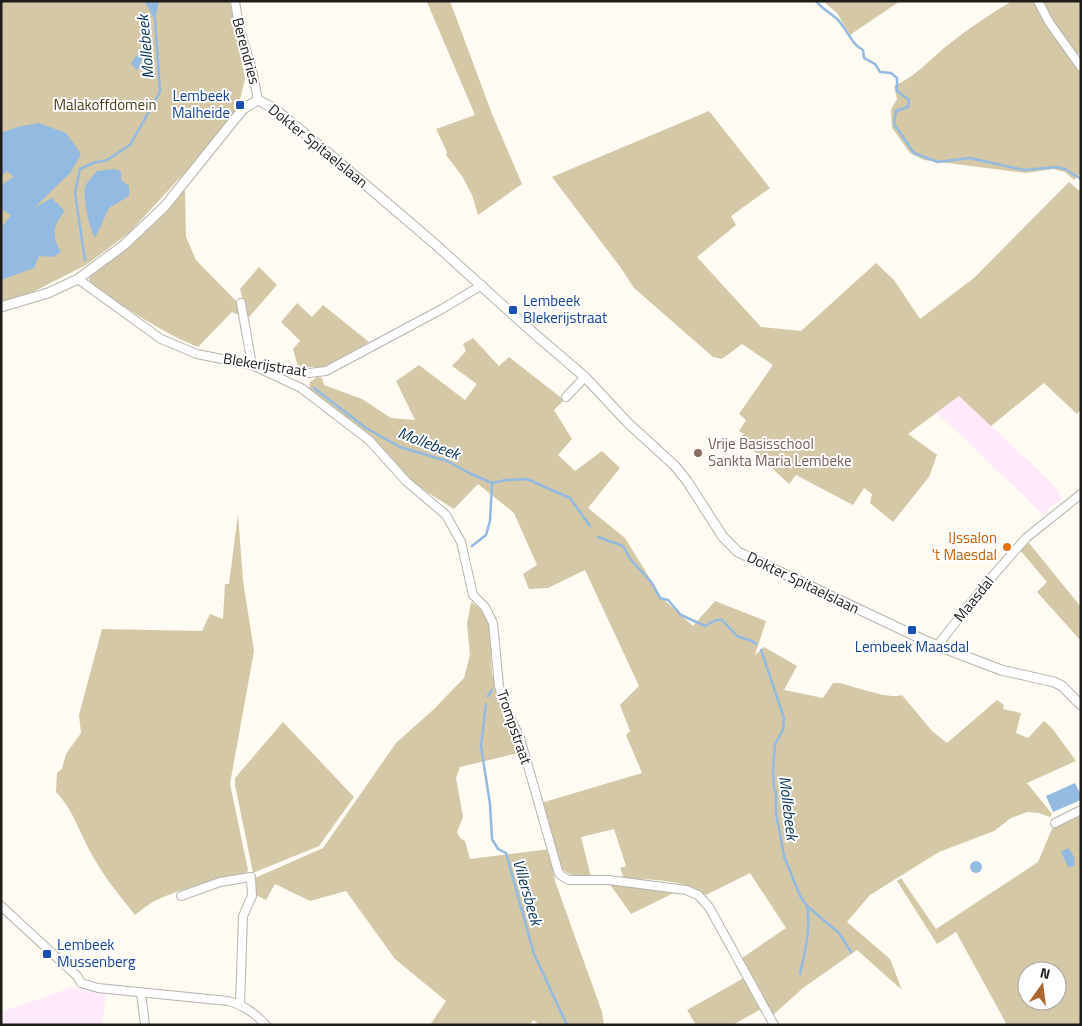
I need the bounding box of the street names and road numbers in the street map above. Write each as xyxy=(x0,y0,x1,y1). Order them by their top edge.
street label: Berendries xyxy=(227,15,266,87)
street label: Dokter Spitaelslaan xyxy=(263,98,373,193)
street label: Blekerijstraat xyxy=(222,347,309,383)
street label: Dokter Spitaelslaan xyxy=(743,545,863,620)
street label: Maasdal xyxy=(948,571,999,627)
street label: Trompstraat xyxy=(491,686,538,768)

